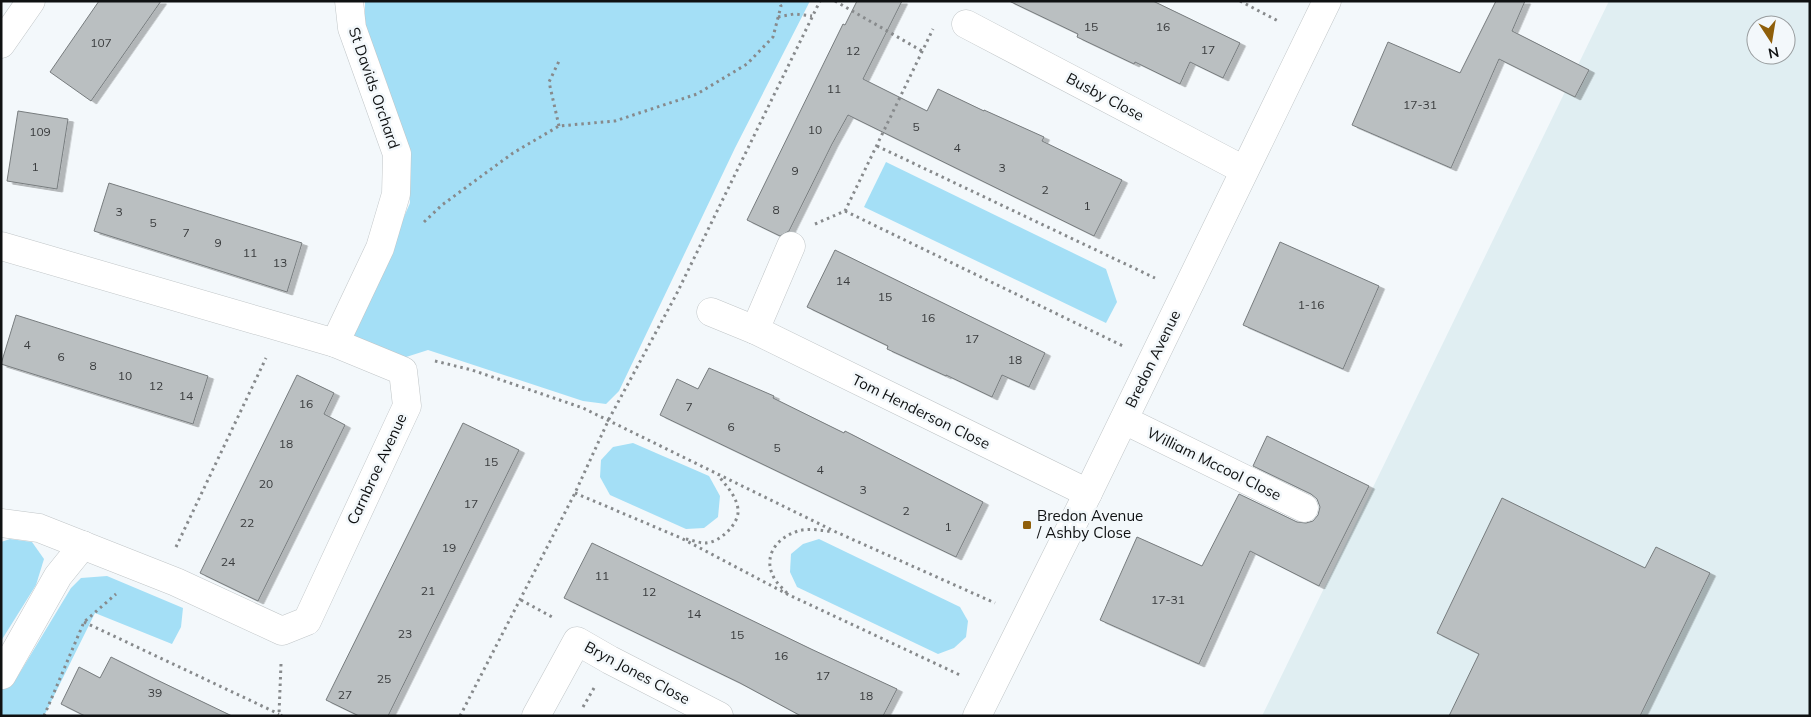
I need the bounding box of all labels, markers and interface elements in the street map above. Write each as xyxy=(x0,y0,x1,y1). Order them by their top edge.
north arrow xyxy=(1746,15,1796,65)
house number: 15 xyxy=(1084,19,1098,34)
house number: 16 xyxy=(1156,19,1170,34)
street label: St Davids Orchard xyxy=(345,25,404,151)
house number: 107 xyxy=(90,35,112,50)
house number: 17 xyxy=(1201,42,1215,57)
house number: 12 xyxy=(846,43,860,58)
text: N xyxy=(1767,43,1781,63)
street label: Busby Close xyxy=(1063,68,1147,125)
house number: 11 xyxy=(827,81,841,96)
house number: 17-31 xyxy=(1403,97,1437,112)
house number: 5 xyxy=(912,119,920,134)
house number: 10 xyxy=(808,122,822,137)
house number: 109 xyxy=(29,124,51,139)
house number: 4 xyxy=(953,140,961,155)
house number: 1 xyxy=(31,159,39,174)
house number: 3 xyxy=(998,160,1006,175)
house number: 9 xyxy=(791,163,799,178)
house number: 2 xyxy=(1041,182,1049,197)
house number: 1 xyxy=(1083,198,1091,213)
house number: 8 xyxy=(772,202,780,217)
house number: 3 xyxy=(115,204,123,219)
house number: 5 xyxy=(149,215,157,230)
house number: 7 xyxy=(182,225,190,240)
house number: 9 xyxy=(214,235,222,250)
house number: 11 xyxy=(243,245,257,260)
house number: 13 xyxy=(273,255,287,270)
house number: 14 xyxy=(836,273,850,288)
house number: 15 xyxy=(878,289,892,304)
house number: 1-16 xyxy=(1298,297,1324,312)
street label: Bredon Avenue xyxy=(1121,307,1184,411)
house number: 16 xyxy=(921,310,935,325)
house number: 17 xyxy=(965,331,979,346)
house number: 4 xyxy=(23,337,31,352)
house number: 6 xyxy=(57,349,65,364)
house number: 18 xyxy=(1008,352,1022,367)
house number: 8 xyxy=(89,358,97,373)
house number: 10 xyxy=(118,368,132,383)
street label: Tom Henderson Close xyxy=(849,370,993,453)
house number: 12 xyxy=(149,378,163,393)
house number: 14 xyxy=(179,388,193,403)
house number: 16 xyxy=(299,396,313,411)
house number: 7 xyxy=(685,399,693,414)
street label: Carnbroe Avenue xyxy=(342,410,411,527)
house number: 6 xyxy=(727,419,735,434)
street label: William Mccool Close xyxy=(1144,423,1284,504)
house number: 18 xyxy=(279,436,293,451)
house number: 5 xyxy=(773,440,781,455)
house number: 15 xyxy=(484,454,498,469)
house number: 4 xyxy=(816,462,824,477)
house number: 20 xyxy=(259,476,273,491)
house number: 3 xyxy=(859,482,867,497)
house number: 17 xyxy=(464,496,478,511)
house number: 2 xyxy=(902,503,910,518)
place label: Bredon Avenue / Ashby Close xyxy=(1036,506,1143,542)
house number: 22 xyxy=(240,515,254,530)
house number: 1 xyxy=(944,519,952,534)
marker: Bredon Avenue / Ashby Close xyxy=(1021,519,1033,531)
house number: 19 xyxy=(442,540,456,555)
house number: 24 xyxy=(221,554,235,569)
house number: 11 xyxy=(595,568,609,583)
house number: 21 xyxy=(421,583,435,598)
house number: 12 xyxy=(642,584,656,599)
house number: 17-31 xyxy=(1151,592,1185,607)
house number: 14 xyxy=(687,606,701,621)
house number: 23 xyxy=(398,626,412,641)
house number: 15 xyxy=(730,627,744,642)
street label: Bryn Jones Close xyxy=(581,637,693,708)
house number: 16 xyxy=(774,648,788,663)
house number: 17 xyxy=(816,668,830,683)
house number: 25 xyxy=(377,671,391,686)
house number: 39 xyxy=(148,685,162,700)
house number: 27 xyxy=(338,687,352,702)
house number: 18 xyxy=(859,688,873,703)

